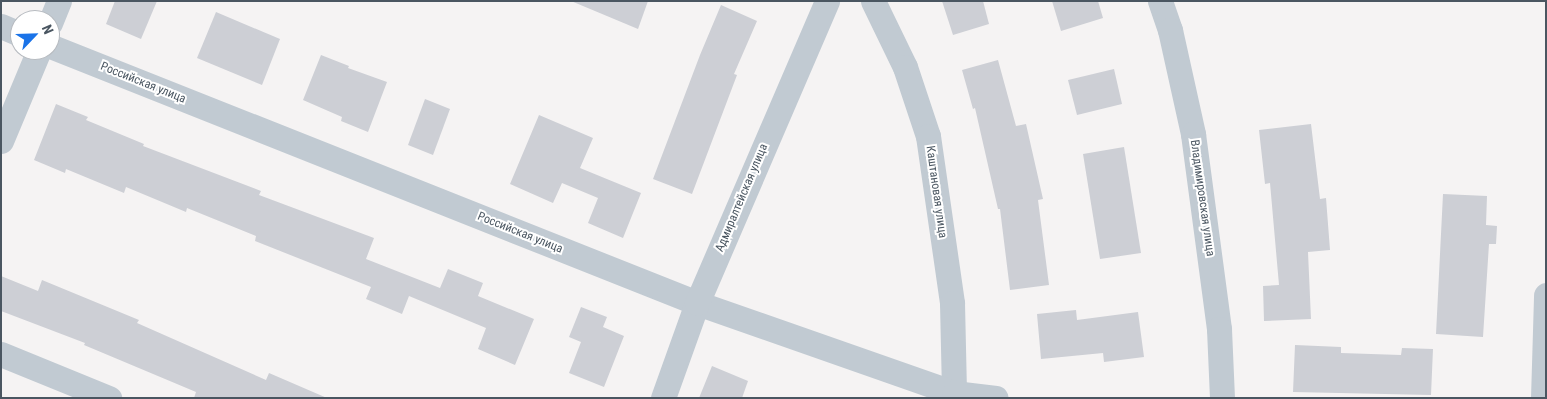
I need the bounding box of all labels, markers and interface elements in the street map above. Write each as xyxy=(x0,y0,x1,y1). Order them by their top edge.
north arrow xyxy=(10,10,60,60)
text: N xyxy=(39,22,57,36)
street label: Российская улица xyxy=(98,59,188,107)
street label: Владимировская улица xyxy=(1187,139,1217,257)
street label: Адмиралтейская улица xyxy=(713,142,771,254)
street label: Каштановая улица xyxy=(922,145,950,239)
street label: Российская улица xyxy=(475,209,565,257)

